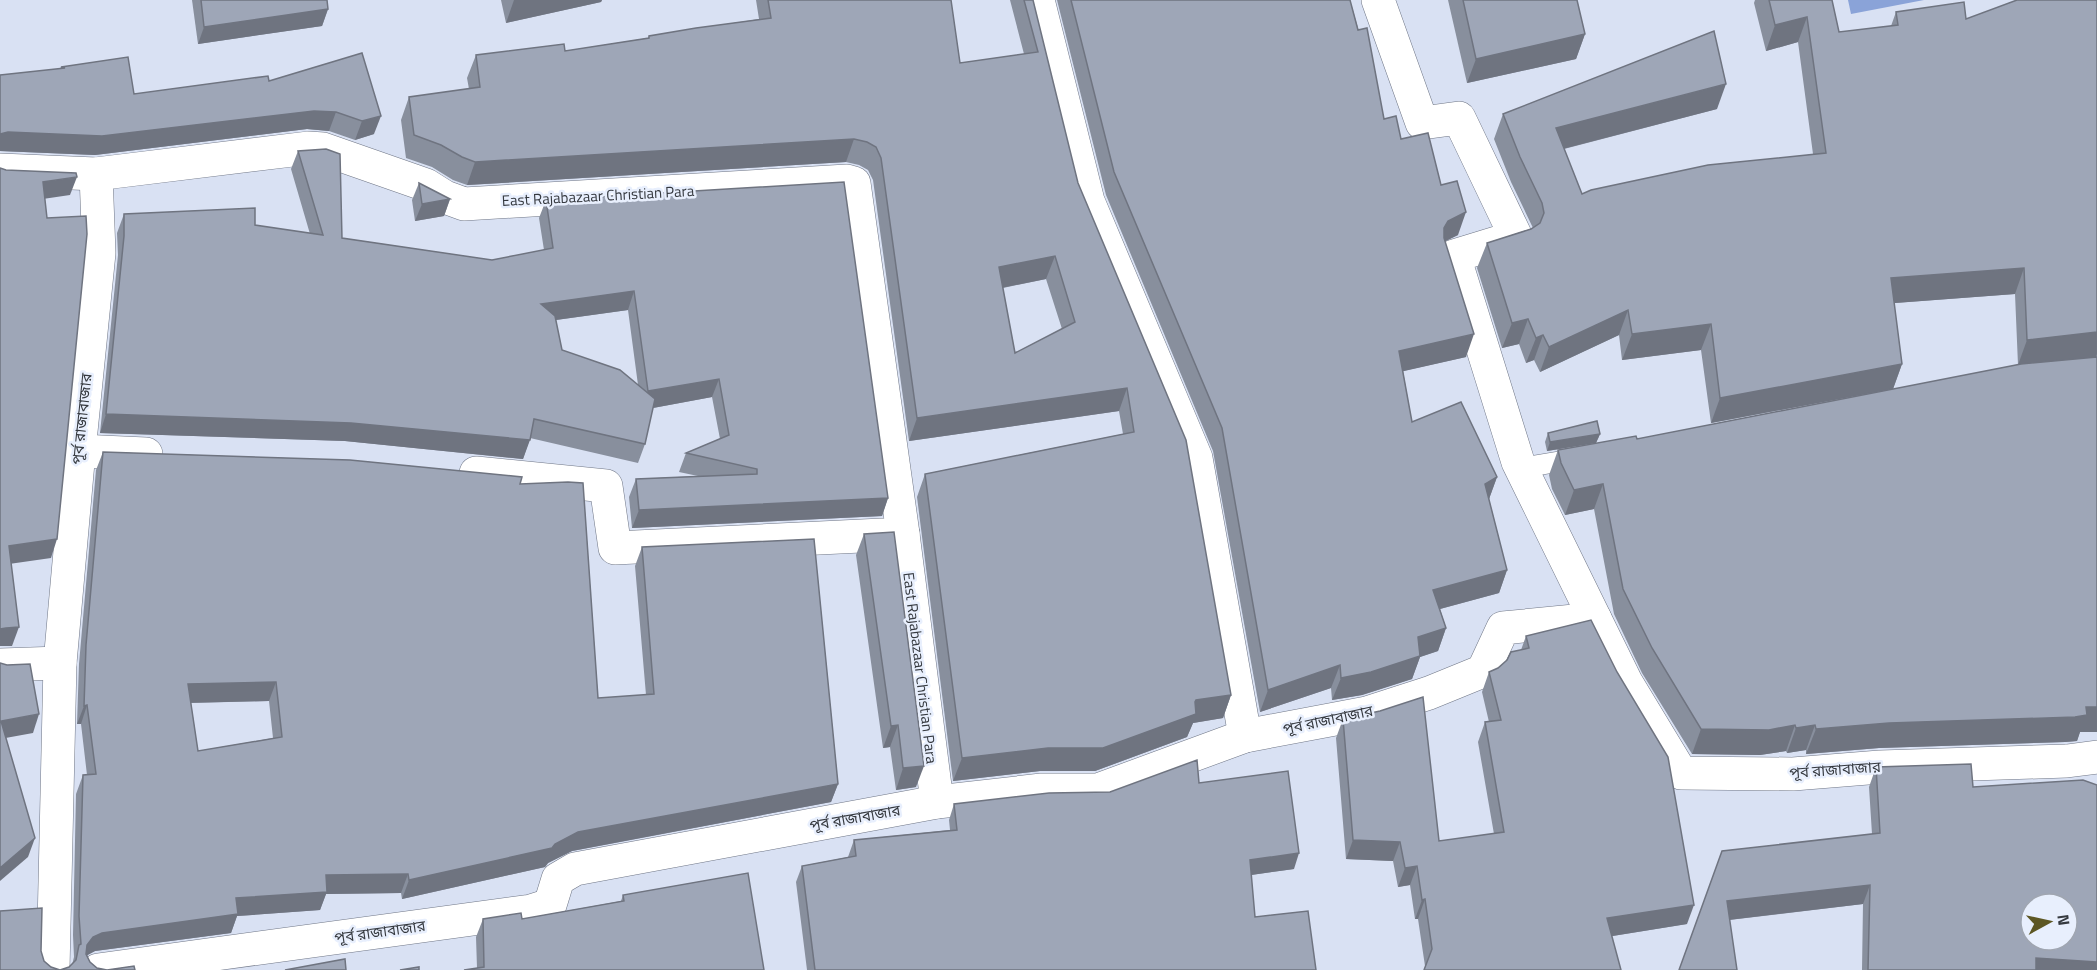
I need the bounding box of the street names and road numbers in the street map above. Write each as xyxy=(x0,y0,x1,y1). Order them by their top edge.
street label: East Rajabazaar Christian Para xyxy=(501,179,695,212)
street label: পূর্ব রাজাবাজার xyxy=(65,371,98,466)
street label: East Rajabazaar Christian Para xyxy=(897,571,944,765)
street label: পূর্ব রাজাবাজার xyxy=(1281,699,1376,740)
street label: পূর্ব রাজাবাজার xyxy=(1788,755,1883,784)
street label: পূর্ব রাজাবাজার xyxy=(808,798,903,837)
street label: পূর্ব রাজাবাজার xyxy=(333,914,428,949)

